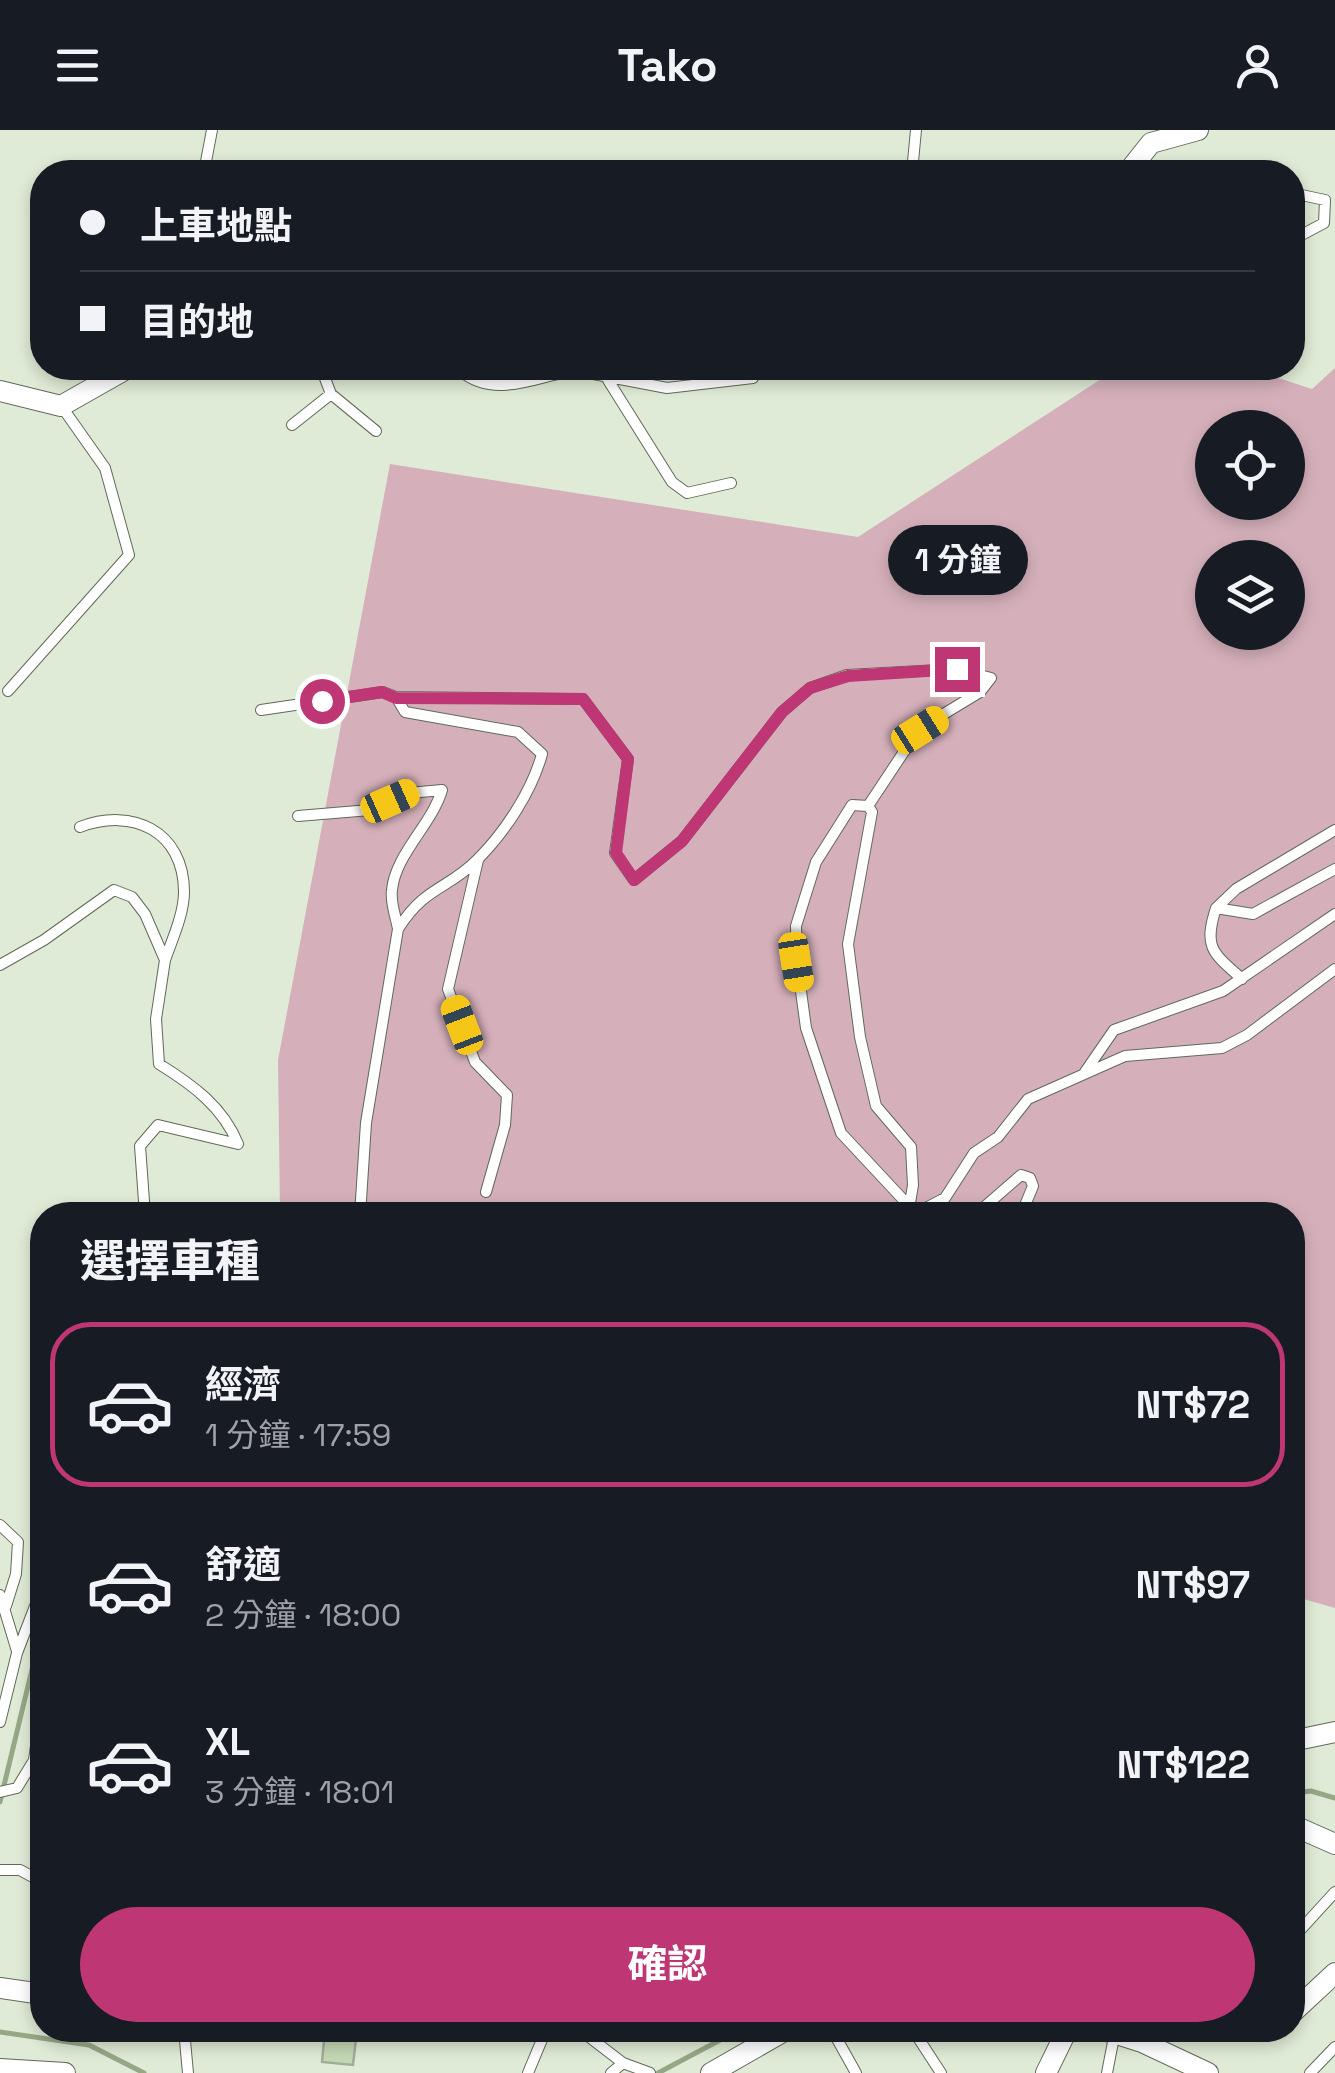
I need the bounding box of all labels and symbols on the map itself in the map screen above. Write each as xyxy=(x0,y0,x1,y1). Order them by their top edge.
callout: 1 分鐘 xyxy=(887,524,1027,594)
route end xyxy=(935,647,980,692)
route start xyxy=(300,679,345,724)
car xyxy=(887,701,953,759)
car xyxy=(356,775,424,827)
car xyxy=(776,930,816,994)
car xyxy=(437,992,487,1058)

